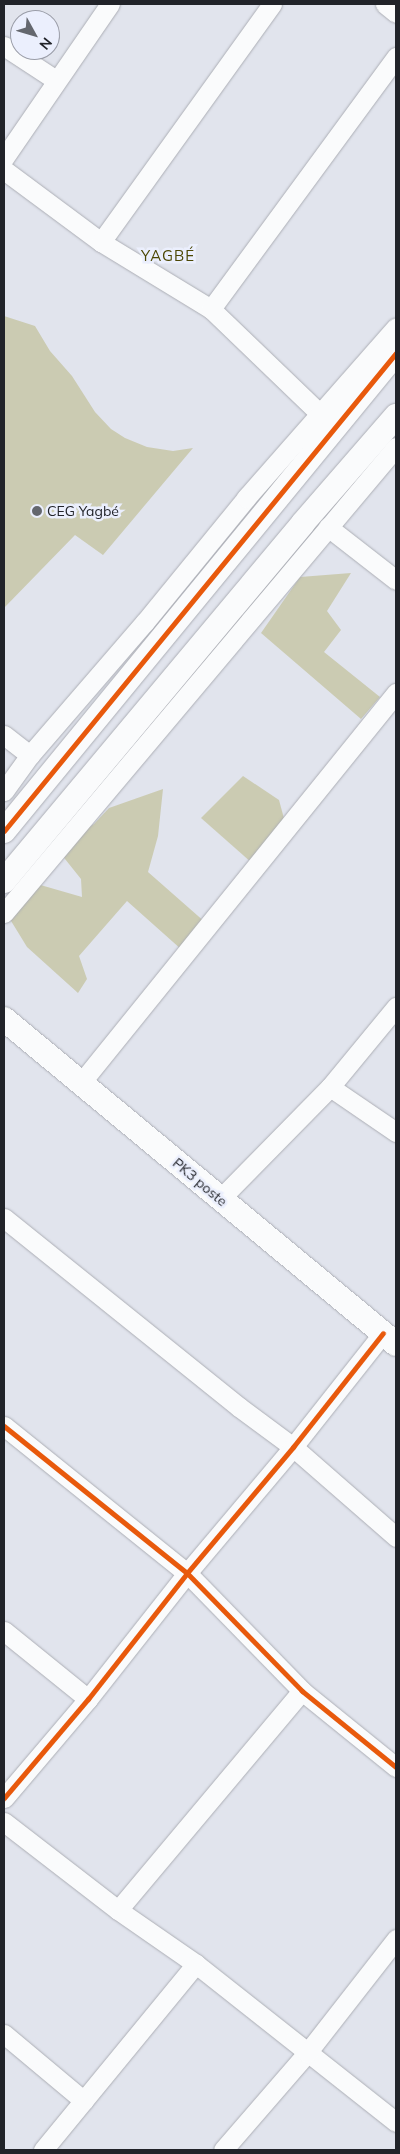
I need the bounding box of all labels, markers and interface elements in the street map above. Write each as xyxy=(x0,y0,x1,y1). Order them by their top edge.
north arrow xyxy=(10,10,60,60)
text: N xyxy=(36,34,56,54)
district label: YAGBÉ xyxy=(140,247,196,265)
place label: CEG Yagbé xyxy=(47,503,119,519)
marker: CEG Yagbé xyxy=(31,505,43,517)
street label: PK3 poste xyxy=(169,1154,231,1210)

